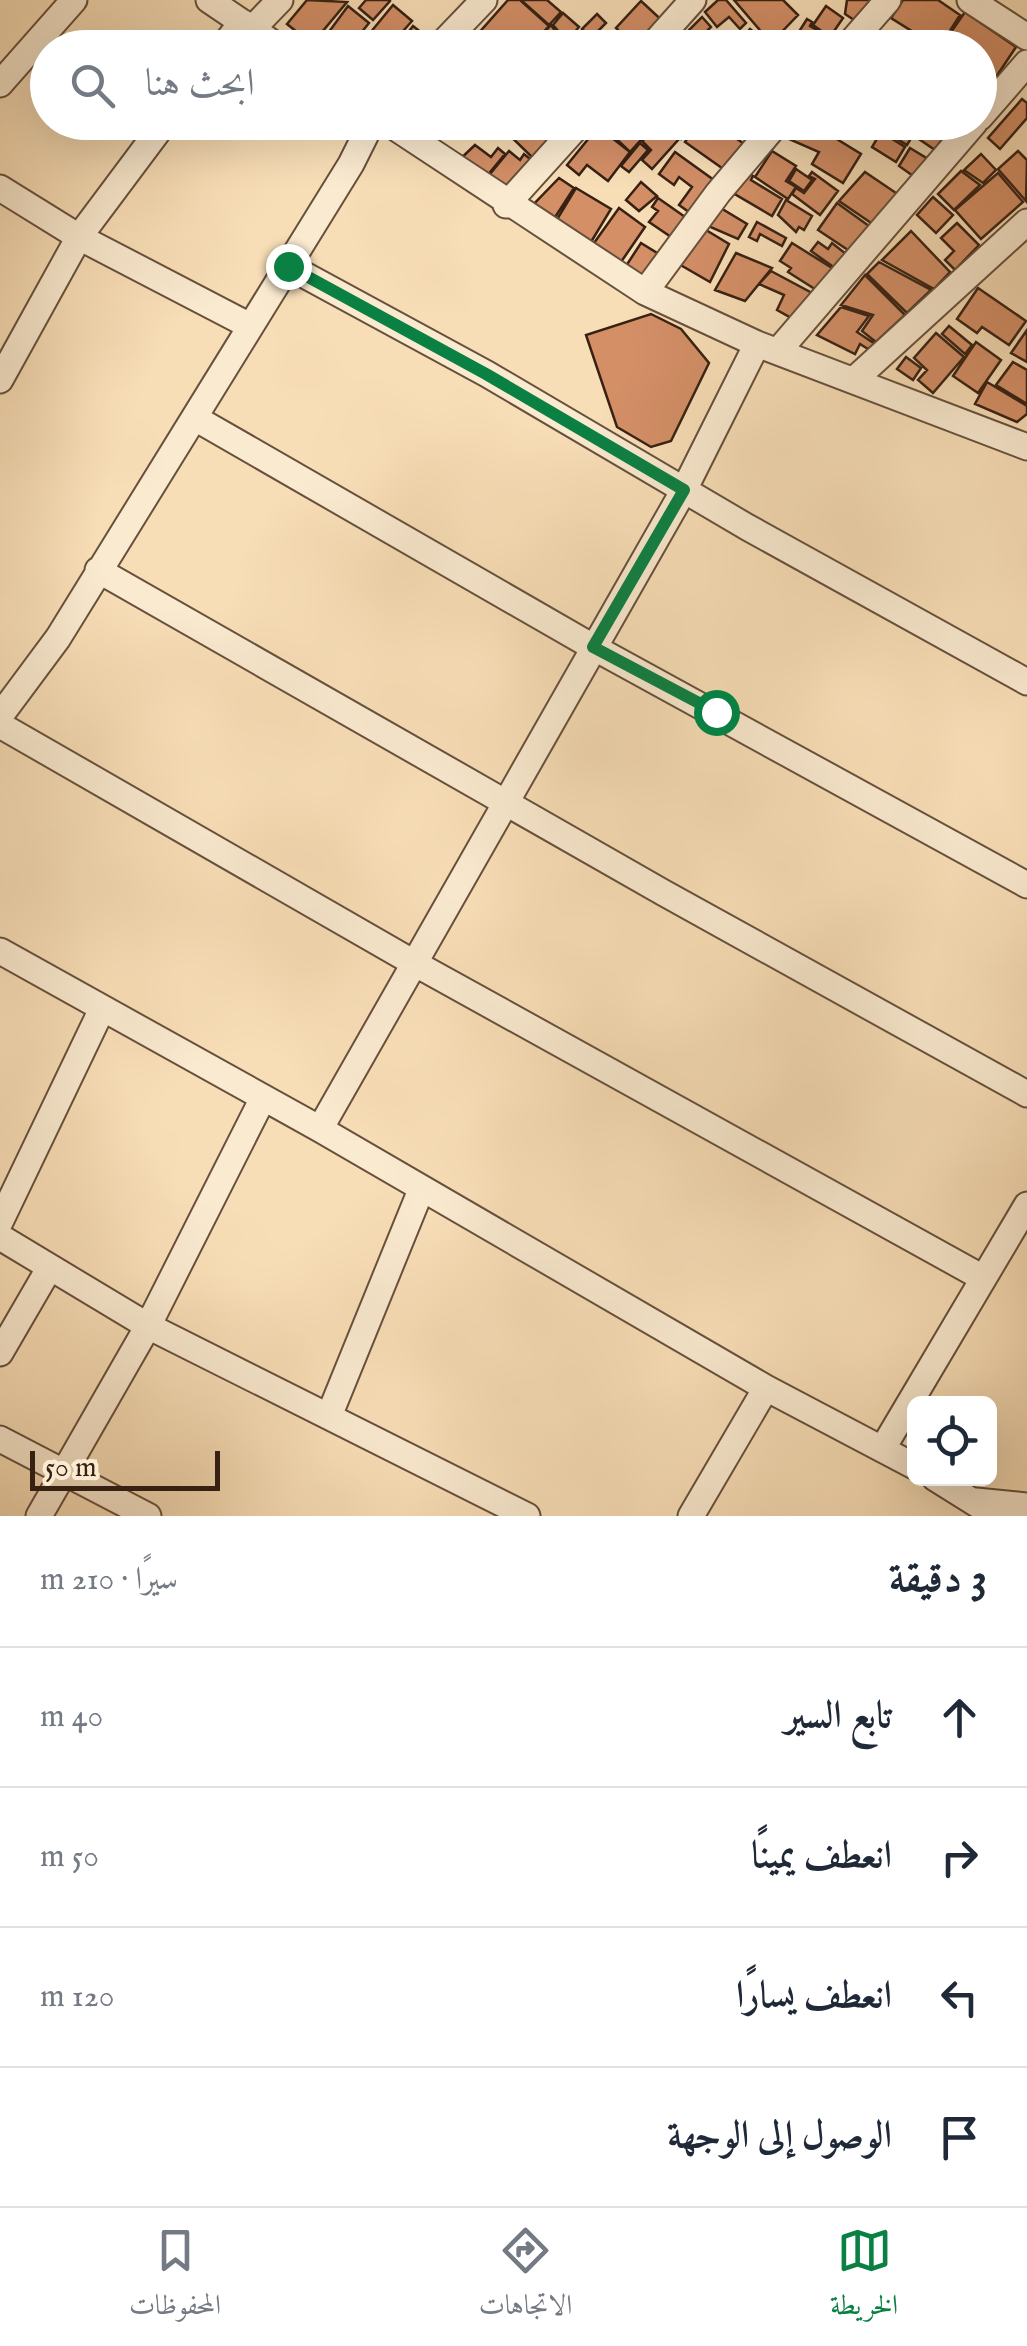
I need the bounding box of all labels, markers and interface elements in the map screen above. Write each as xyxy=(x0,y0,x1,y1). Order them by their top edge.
search box xyxy=(30,30,997,140)
icon: search xyxy=(65,58,120,113)
text: ابحث هنا xyxy=(145,61,255,109)
route end xyxy=(266,244,312,290)
route start xyxy=(694,690,740,736)
map controls xyxy=(907,1396,997,1486)
button: locate xyxy=(907,1396,997,1486)
scale bar xyxy=(30,1446,220,1490)
text: 50 m xyxy=(45,1451,97,1486)
text: 3 دقيقة xyxy=(889,1553,987,1606)
text: سيرًا · 210 m xyxy=(40,1560,178,1601)
icon: ahead xyxy=(932,1690,987,1745)
text: تابع السير xyxy=(784,1693,892,1741)
text: 40 m xyxy=(40,1697,103,1738)
icon: right xyxy=(932,1830,987,1885)
text: انعطف يمينًا xyxy=(751,1833,892,1881)
text: 50 m xyxy=(40,1837,99,1878)
icon: left xyxy=(932,1970,987,2025)
text: انعطف يسارًا xyxy=(736,1973,892,2021)
text: 120 m xyxy=(40,1977,114,2018)
icon: arrive xyxy=(932,2110,987,2165)
text: الوصول إلى الوجهة xyxy=(667,2113,892,2161)
tab: المحفوظات xyxy=(129,2223,221,2332)
tab: الاتجاهات xyxy=(479,2223,572,2332)
tab: الخريطة xyxy=(830,2223,898,2332)

